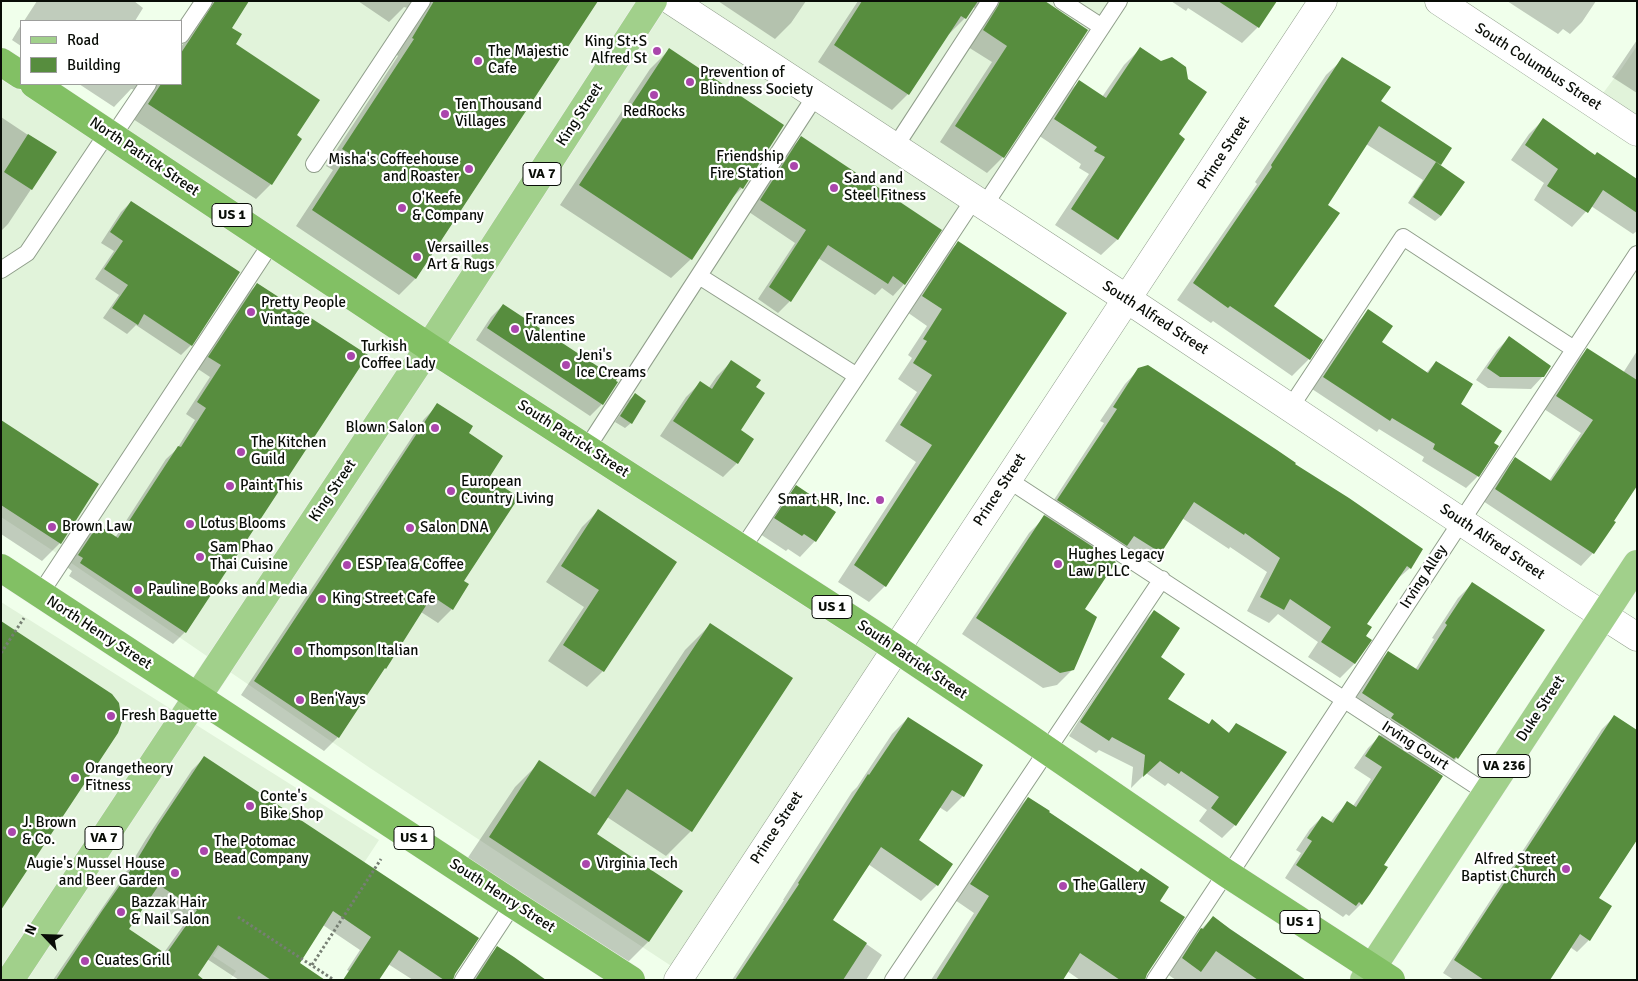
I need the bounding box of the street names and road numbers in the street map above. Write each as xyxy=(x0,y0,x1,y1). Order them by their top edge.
street label: South Columbus Street xyxy=(1471,19,1605,115)
street label: King Street xyxy=(553,80,607,150)
street label: Prince Street xyxy=(1194,113,1254,193)
street label: North Patrick Street xyxy=(86,114,202,200)
road number: VA 7 xyxy=(523,162,561,185)
road number: US 1 xyxy=(212,204,252,226)
street label: South Alfred Street xyxy=(1099,277,1211,359)
street label: South Patrick Street xyxy=(514,396,632,482)
street label: Prince Street xyxy=(970,450,1030,530)
street label: King Street xyxy=(306,456,360,526)
street label: South Alfred Street xyxy=(1436,500,1548,584)
street label: Irving Alley xyxy=(1397,542,1451,612)
street label: North Henry Street xyxy=(43,592,155,674)
road number: US 1 xyxy=(812,596,852,618)
street label: South Patrick Street xyxy=(854,617,970,703)
street label: Duke Street xyxy=(1513,673,1569,745)
street label: Irving Court xyxy=(1378,718,1452,774)
road number: VA 236 xyxy=(1478,754,1530,778)
street label: Prince Street xyxy=(747,788,807,868)
road number: VA 7 xyxy=(85,826,123,850)
road number: US 1 xyxy=(394,826,434,850)
street label: South Henry Street xyxy=(446,855,558,937)
road number: US 1 xyxy=(1280,910,1320,934)

